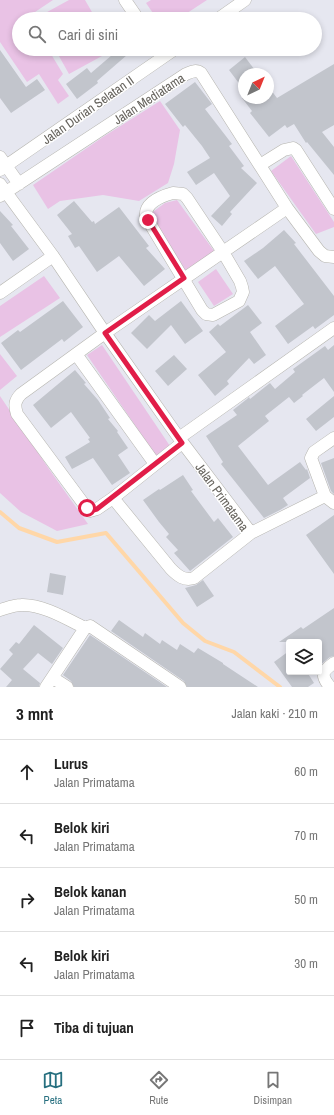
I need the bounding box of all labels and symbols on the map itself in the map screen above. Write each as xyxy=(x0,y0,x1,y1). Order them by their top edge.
north arrow xyxy=(238,68,274,104)
street label: Jalan Mediatama xyxy=(110,70,188,128)
street label: Jalan Durian Selatan II xyxy=(39,72,137,148)
route end xyxy=(139,211,157,229)
street label: Jalan Primatama xyxy=(191,459,253,535)
route start xyxy=(78,499,96,517)

